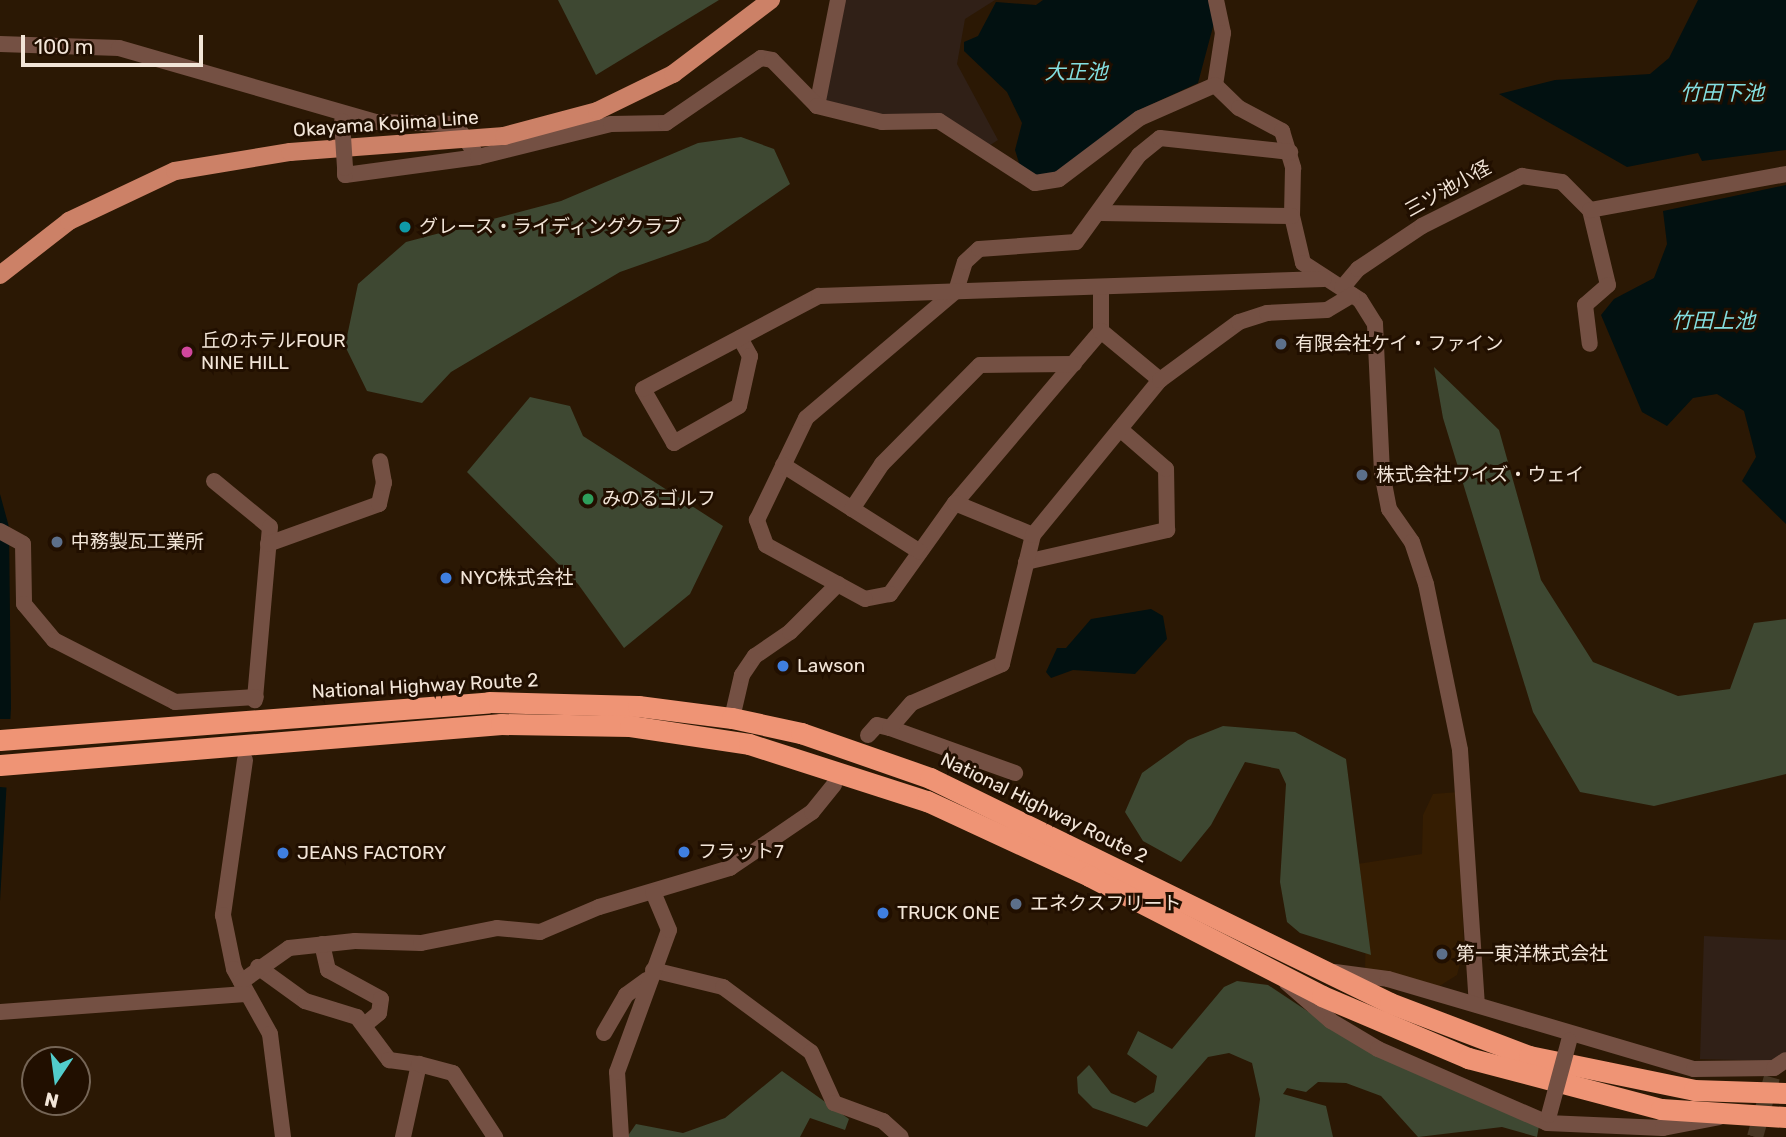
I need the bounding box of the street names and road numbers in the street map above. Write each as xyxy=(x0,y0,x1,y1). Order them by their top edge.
street label: Okayama Kojima Line xyxy=(292,106,480,142)
street label: 三ツ池小径 xyxy=(1401,156,1495,222)
street label: National Highway Route 2 xyxy=(311,669,539,703)
street label: National Highway Route 2 xyxy=(937,748,1151,868)

